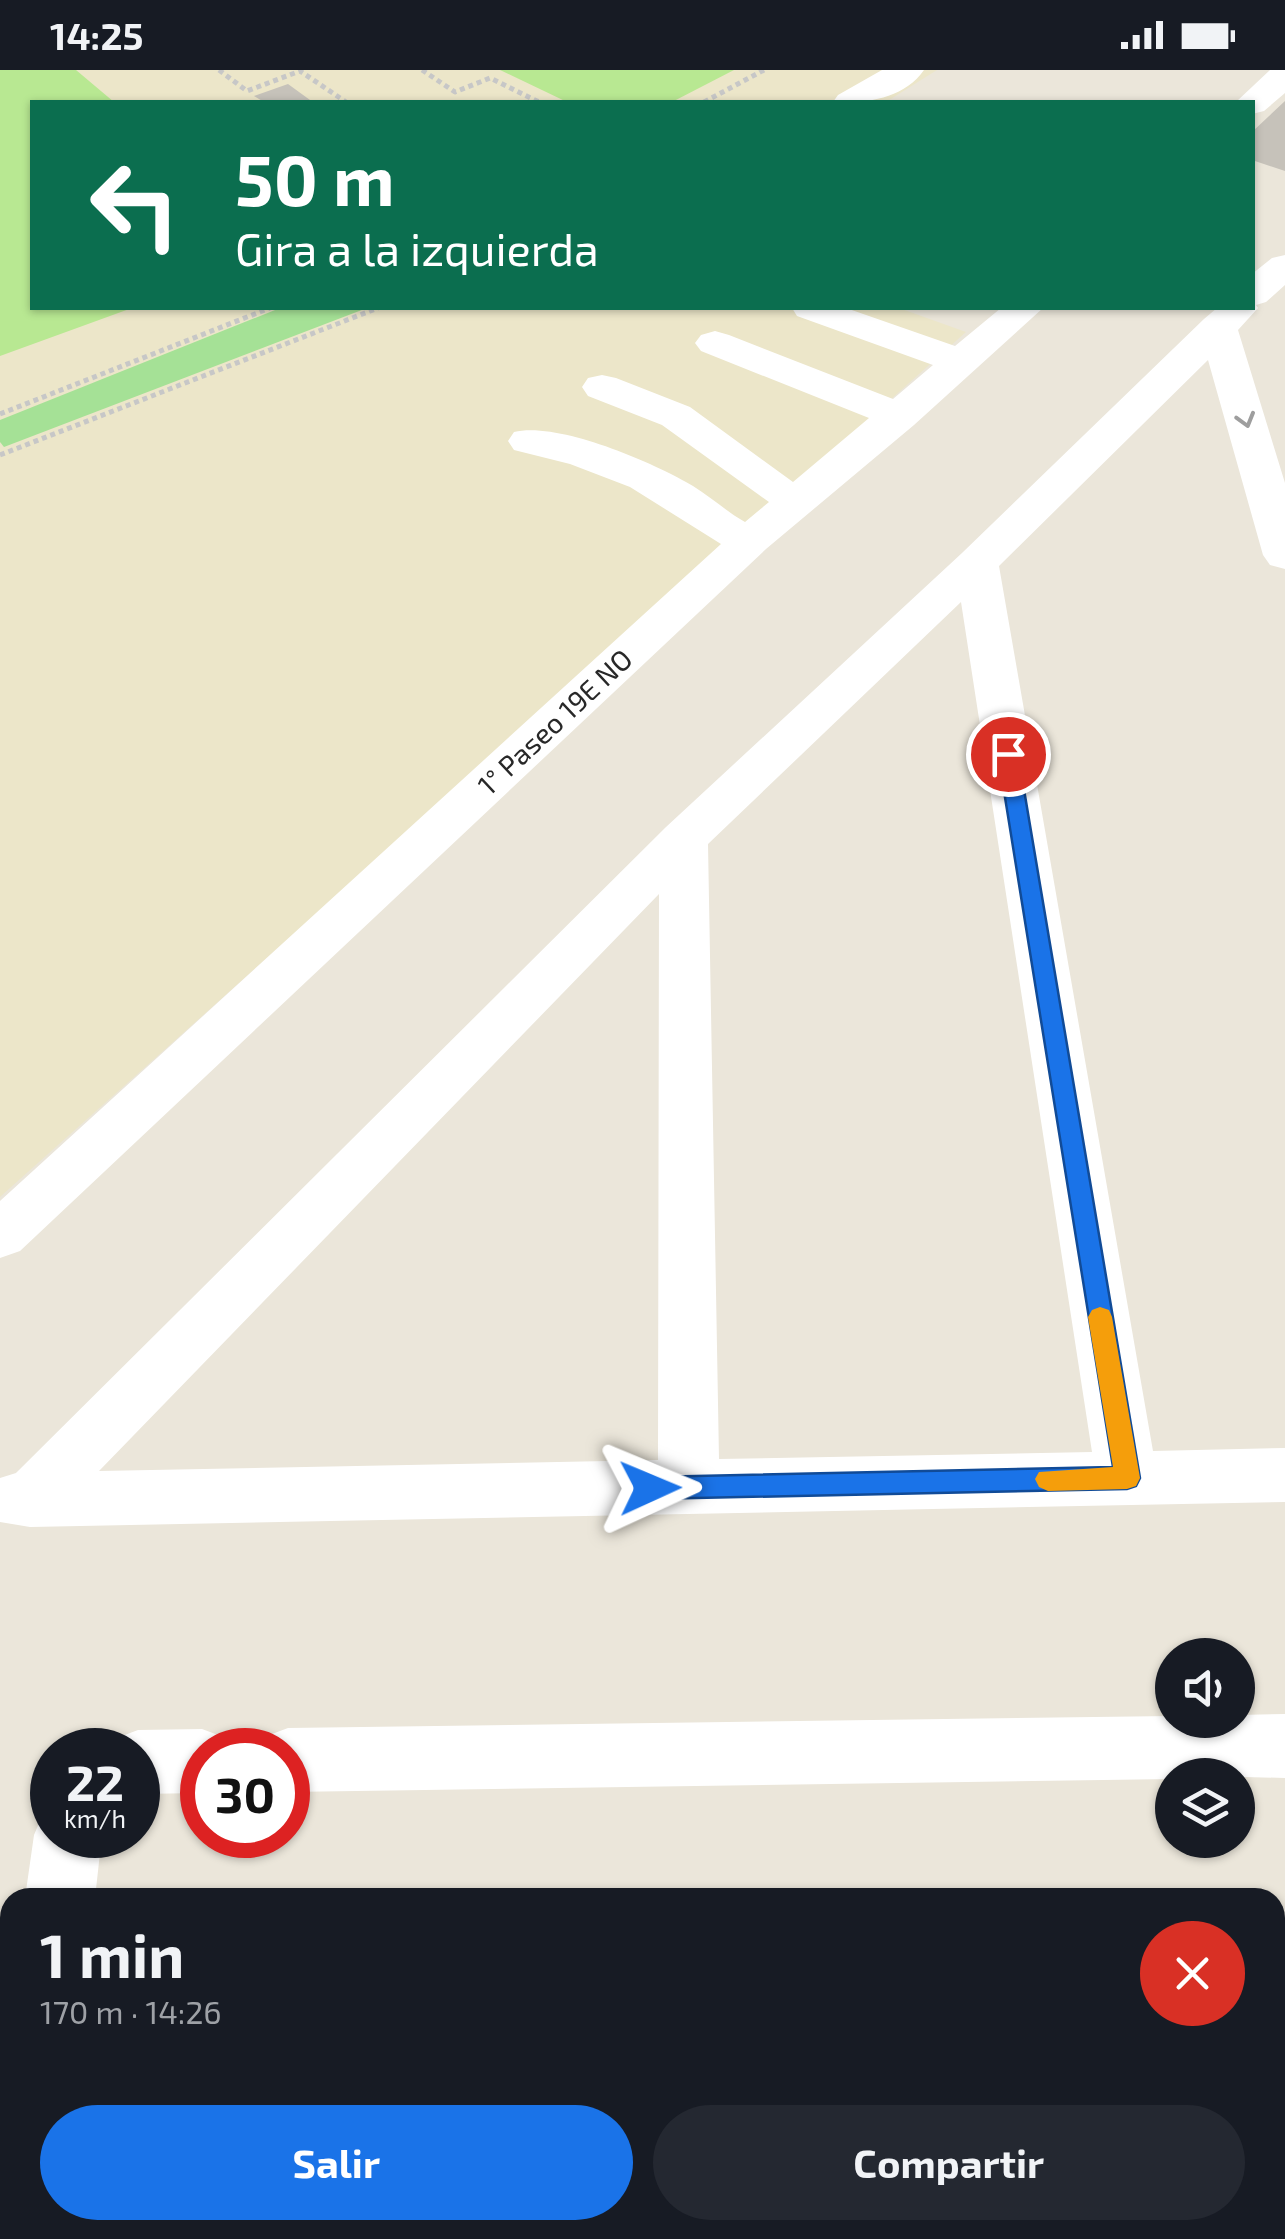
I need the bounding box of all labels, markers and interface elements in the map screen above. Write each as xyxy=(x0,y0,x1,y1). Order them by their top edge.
text: 14:25 xyxy=(50,12,143,58)
text: 50 m xyxy=(235,136,395,220)
icon: left xyxy=(70,140,200,270)
text: Gira a la izquierda xyxy=(235,221,599,275)
one-way arrow xyxy=(1234,411,1255,428)
street label: 1° Paseo 19E NO xyxy=(470,641,638,801)
pin xyxy=(966,712,1051,797)
icon: arrive xyxy=(981,727,1036,782)
position arrow xyxy=(598,1436,702,1540)
map controls xyxy=(1155,1638,1255,1858)
button: sound xyxy=(1155,1638,1255,1738)
speed limit sign: 30 xyxy=(180,1728,310,1858)
text: 22 xyxy=(66,1751,124,1811)
button: layers xyxy=(1155,1758,1255,1858)
text: km/h xyxy=(64,1803,126,1833)
text: 1 min xyxy=(40,1918,184,1990)
button: close xyxy=(1140,1921,1245,2026)
text: 170 m · 14:26 xyxy=(40,1992,222,2030)
button: Salir xyxy=(40,2105,633,2220)
button: Compartir xyxy=(653,2105,1245,2220)

